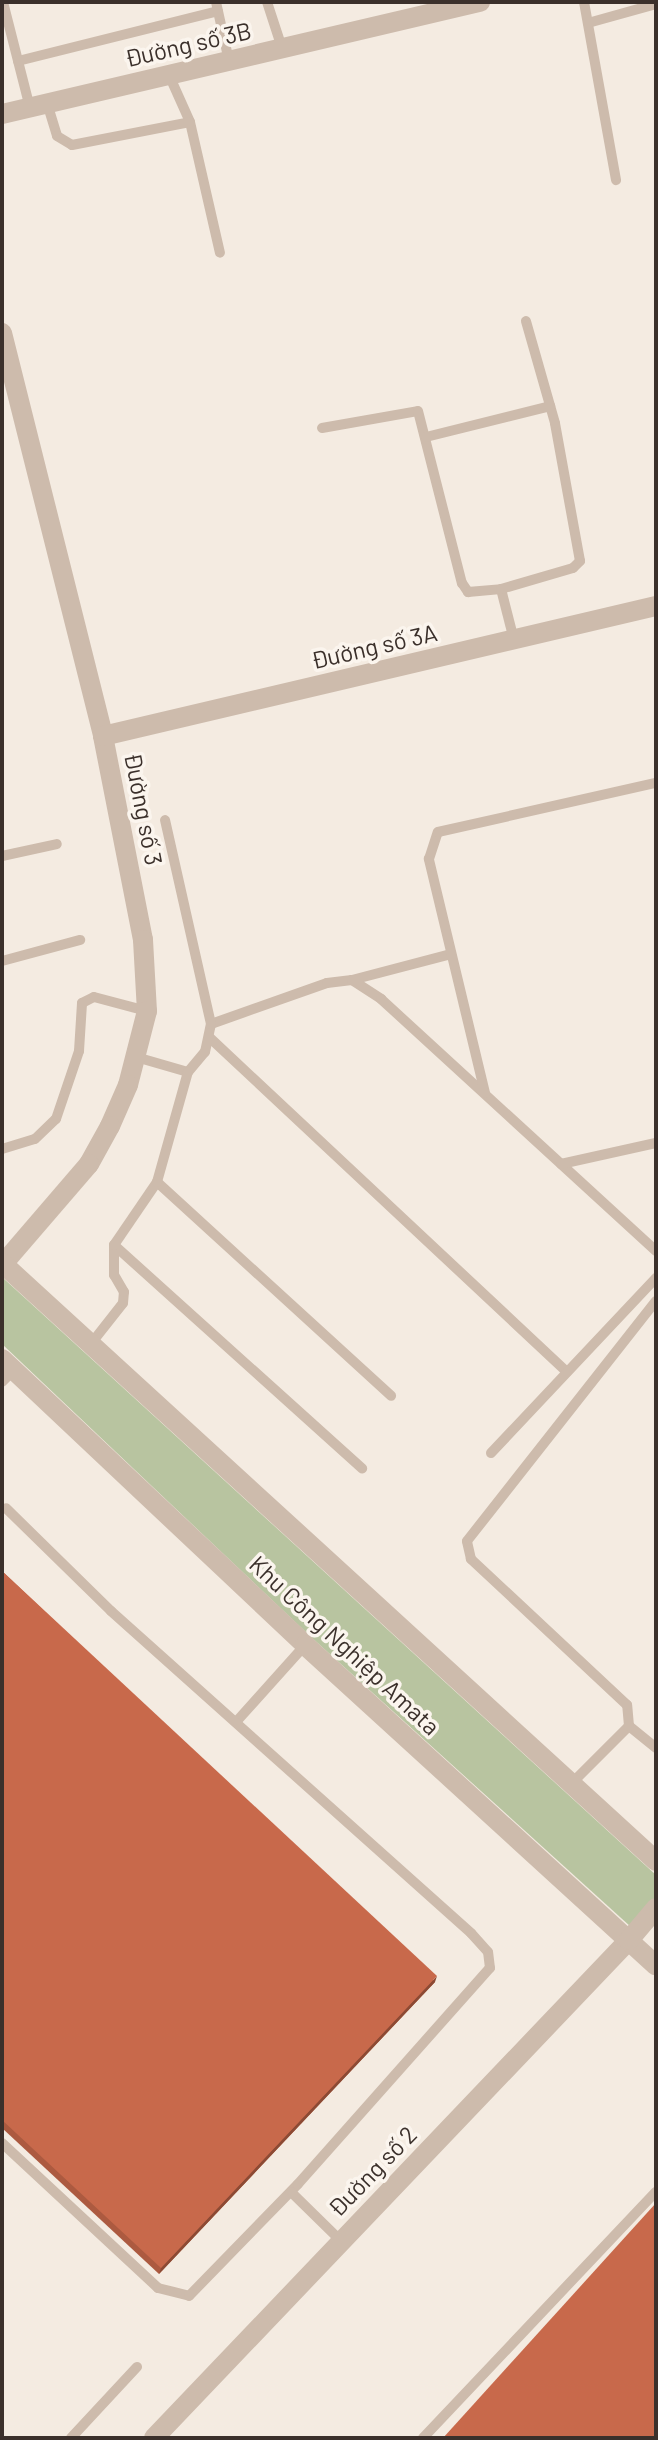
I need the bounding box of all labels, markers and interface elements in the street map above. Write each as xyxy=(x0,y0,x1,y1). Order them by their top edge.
street label: Đường số 3B xyxy=(122,15,254,73)
street label: Đường số 3A xyxy=(308,618,440,674)
street label: Đường số 3 xyxy=(119,750,169,868)
street label: Khu Công Nghiệp Amata xyxy=(244,1549,446,1741)
street label: Đường số 2 xyxy=(322,2120,422,2222)

